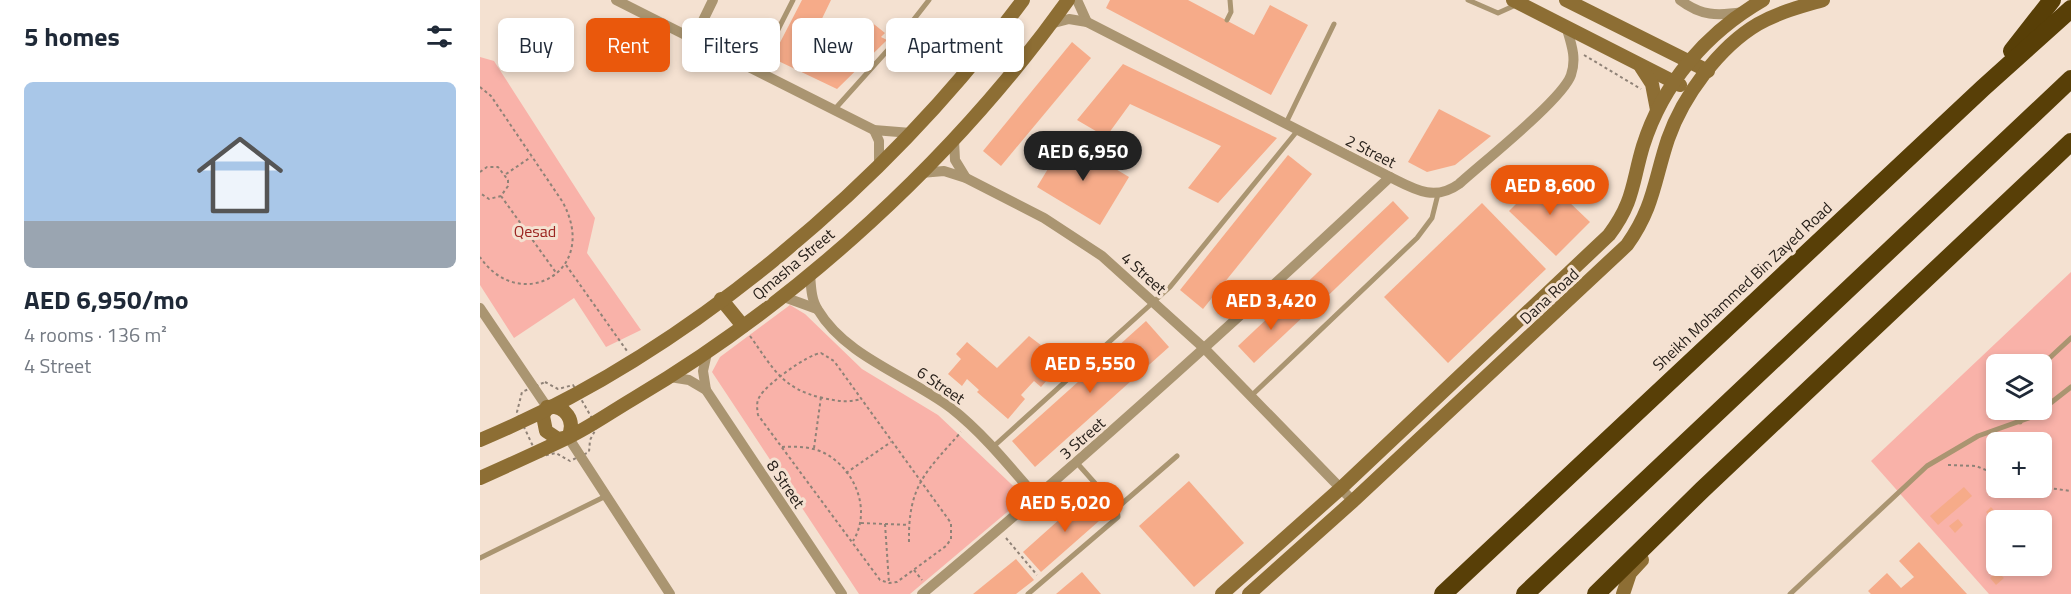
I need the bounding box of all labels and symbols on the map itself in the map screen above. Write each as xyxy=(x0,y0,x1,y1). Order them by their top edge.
street label: 2 Street xyxy=(1342,128,1401,174)
pin: AED 6,950 xyxy=(1014,131,1152,182)
pin: AED 8,600 xyxy=(1481,165,1619,216)
street label: Sheikh Mohammed Bin Zayed Road xyxy=(1647,196,1837,376)
park label: Qesad xyxy=(514,219,556,243)
street label: Qmasha Street xyxy=(747,222,840,306)
street label: 4 Street xyxy=(1116,246,1172,300)
street label: Dana Road xyxy=(1514,262,1584,330)
pin: AED 3,420 xyxy=(1202,280,1340,331)
pin: AED 5,550 xyxy=(1021,343,1159,394)
street label: 6 Street xyxy=(912,360,970,410)
street label: 3 Street xyxy=(1054,411,1110,465)
street label: 8 Street xyxy=(761,455,811,513)
pin: AED 5,020 xyxy=(996,482,1134,533)

